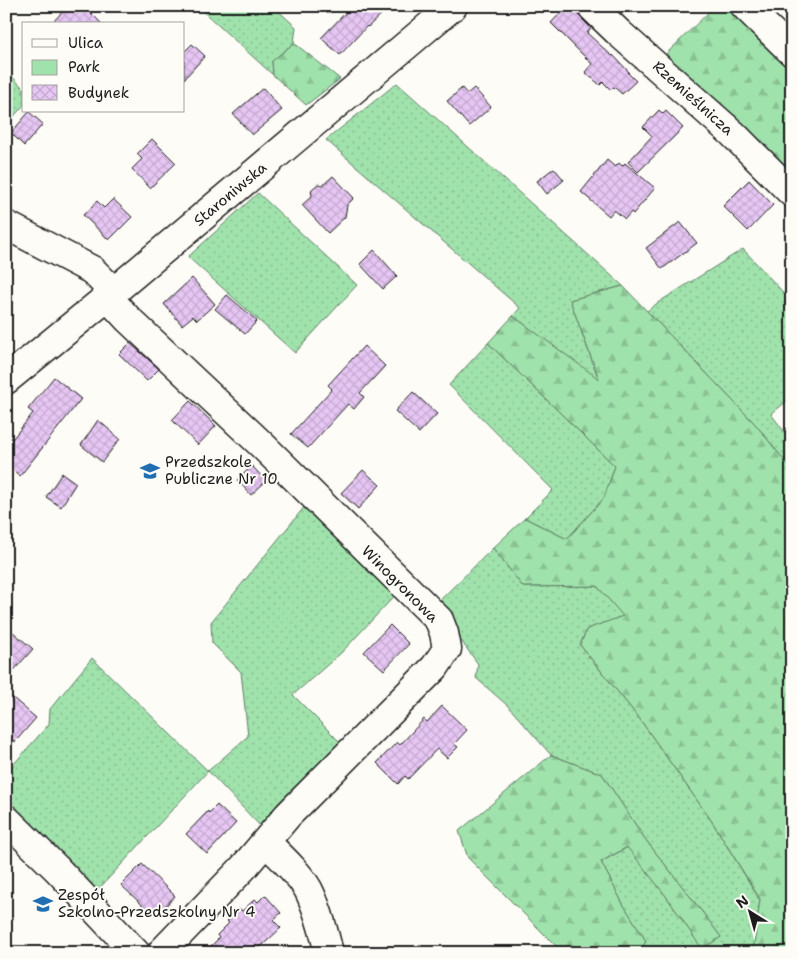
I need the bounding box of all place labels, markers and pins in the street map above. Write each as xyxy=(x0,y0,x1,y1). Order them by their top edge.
place label: Przedszkole Publiczne Nr 10 xyxy=(165,452,278,489)
school or university icon: Przedszkole Publiczne Nr 10 xyxy=(139,460,161,482)
place label: Zespół Szkolno-Przedszkolny Nr 4 xyxy=(58,885,256,922)
school or university icon: Zespół Szkolno-Przedszkolny Nr 4 xyxy=(32,893,54,915)

